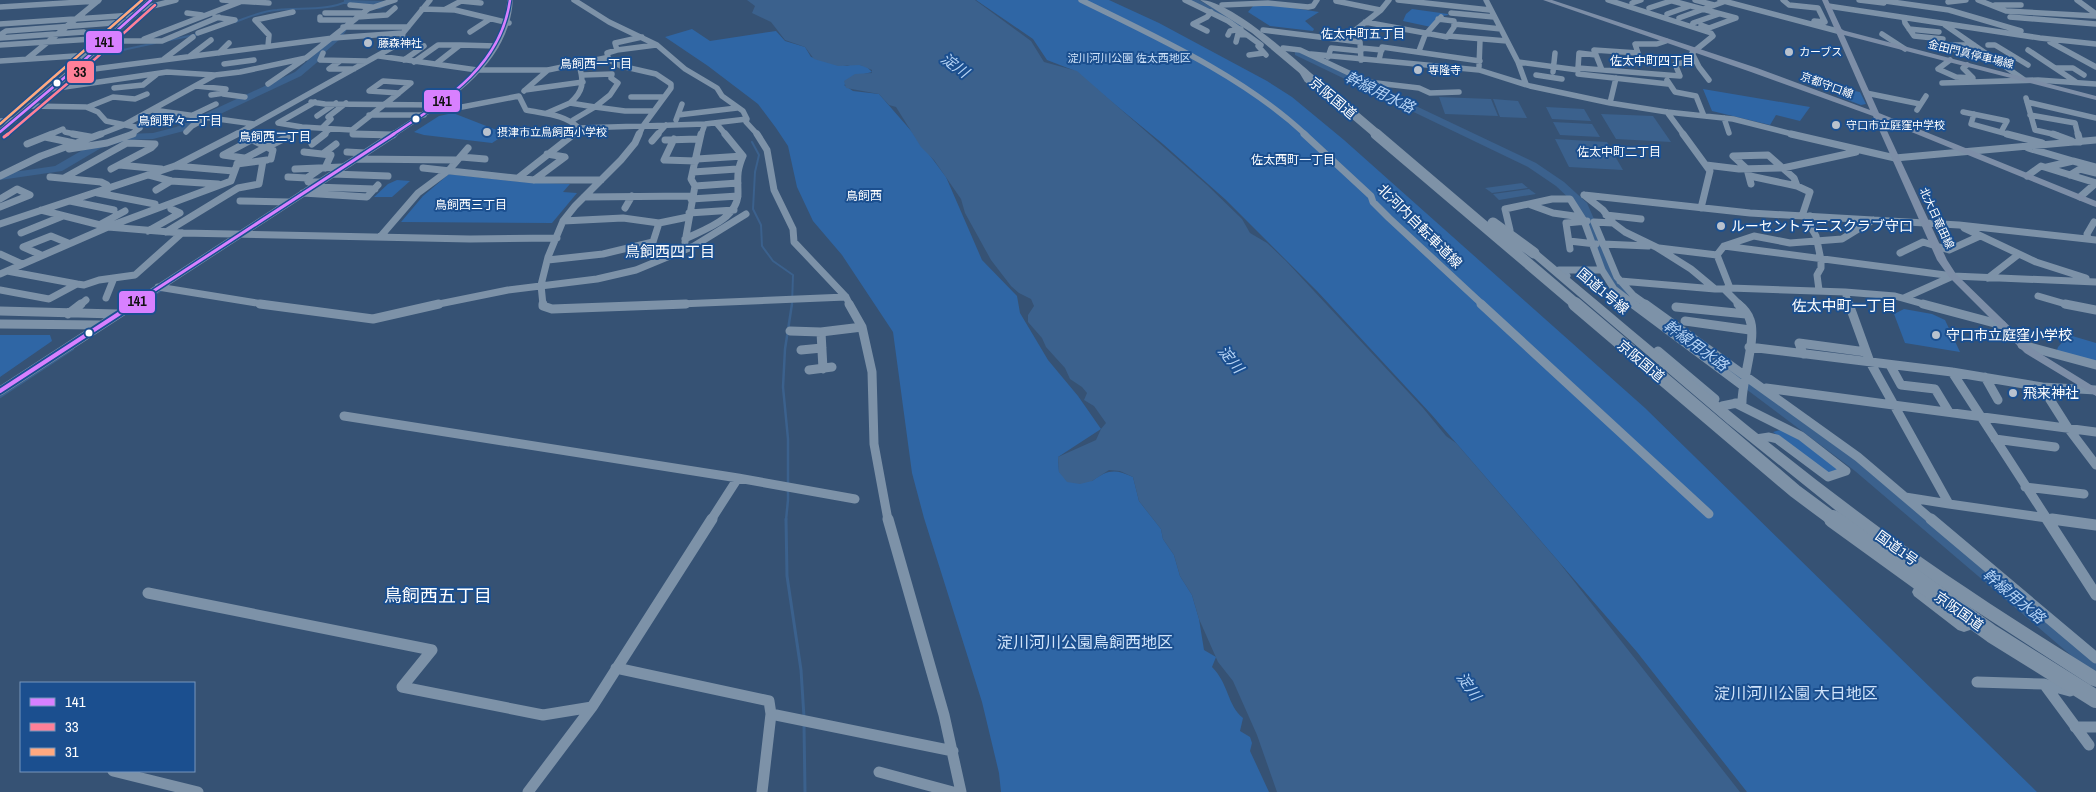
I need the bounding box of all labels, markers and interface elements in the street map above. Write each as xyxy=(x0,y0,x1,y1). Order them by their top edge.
district label: 佐太中町五丁目 xyxy=(1321,26,1405,42)
line badge: 141 xyxy=(85,30,123,54)
text: 141 xyxy=(94,33,114,51)
place label: 藤森神社 xyxy=(378,36,422,50)
marker: 藤森神社 xyxy=(362,37,374,49)
street label: 金田門真停車場線 xyxy=(1927,37,2015,71)
place label: カーブス xyxy=(1799,45,1842,59)
marker: カーブス xyxy=(1783,46,1795,58)
water label: 淀川 xyxy=(937,48,975,83)
park label: 淀川河川公園 佐太西地区 xyxy=(1067,51,1191,65)
district label: 佐太中町四丁目 xyxy=(1610,53,1694,69)
district label: 鳥飼西一丁目 xyxy=(560,56,632,72)
line badge: 33 xyxy=(66,60,95,84)
text: 33 xyxy=(74,63,86,81)
place label: 専隆寺 xyxy=(1428,63,1461,77)
marker: 専隆寺 xyxy=(1412,64,1424,76)
water label: 幹線用水路 xyxy=(1342,66,1420,119)
street label: 京都守口線 xyxy=(1799,69,1855,101)
street label: 京阪国道 xyxy=(1306,73,1360,123)
unlabelled marker xyxy=(52,78,62,88)
line badge: 141 xyxy=(423,89,461,113)
text: 141 xyxy=(432,92,452,110)
district label: 鳥飼野々一丁目 xyxy=(138,113,222,129)
unlabelled marker xyxy=(411,114,421,124)
place label: 守口市立庭窪中学校 xyxy=(1846,118,1945,132)
marker: 守口市立庭窪中学校 xyxy=(1830,119,1842,131)
place label: 摂津市立鳥飼西小学校 xyxy=(497,125,607,139)
marker: 摂津市立鳥飼西小学校 xyxy=(481,126,493,138)
district label: 鳥飼西二丁目 xyxy=(239,129,311,145)
district label: 佐太中町二丁目 xyxy=(1577,144,1661,160)
district label: 佐太西町一丁目 xyxy=(1251,152,1335,168)
street label: 北河内自転車道線 xyxy=(1374,180,1466,272)
street label: 北大日竜田線 xyxy=(1917,185,1957,251)
district label: 鳥飼西 xyxy=(846,188,882,204)
district label: 鳥飼西三丁目 xyxy=(435,197,507,213)
place label: ルーセントテニスクラブ守口 xyxy=(1731,217,1913,235)
marker: ルーセントテニスクラブ守口 xyxy=(1715,220,1727,232)
district label: 鳥飼西四丁目 xyxy=(625,241,715,262)
street label: 国道1号線 xyxy=(1573,264,1633,318)
line badge: 141 xyxy=(118,290,156,314)
text: 141 xyxy=(127,292,147,310)
district label: 佐太中町一丁目 xyxy=(1791,295,1897,316)
water label: 幹線用水路 xyxy=(1659,314,1734,377)
place label: 守口市立庭窪小学校 xyxy=(1946,326,2072,344)
unlabelled marker xyxy=(84,328,94,338)
marker: 守口市立庭窪小学校 xyxy=(1930,329,1942,341)
street label: 京阪国道 xyxy=(1614,336,1668,386)
water label: 淀川 xyxy=(1213,341,1250,379)
place label: 飛来神社 xyxy=(2023,384,2079,402)
marker: 飛来神社 xyxy=(2007,387,2019,399)
street label: 国道1号 xyxy=(1872,526,1922,570)
water label: 幹線用水路 xyxy=(1979,564,2051,629)
district label: 鳥飼西五丁目 xyxy=(384,583,492,608)
street label: 京阪国道 xyxy=(1931,588,1987,634)
park label: 淀川河川公園鳥飼西地区 xyxy=(997,631,1173,653)
water label: 淀川 xyxy=(1452,668,1487,706)
legend xyxy=(20,682,195,772)
park label: 淀川河川公園 大日地区 xyxy=(1714,682,1878,704)
text: 141 xyxy=(65,691,86,712)
text: 33 xyxy=(65,716,79,737)
text: 31 xyxy=(65,741,79,762)

